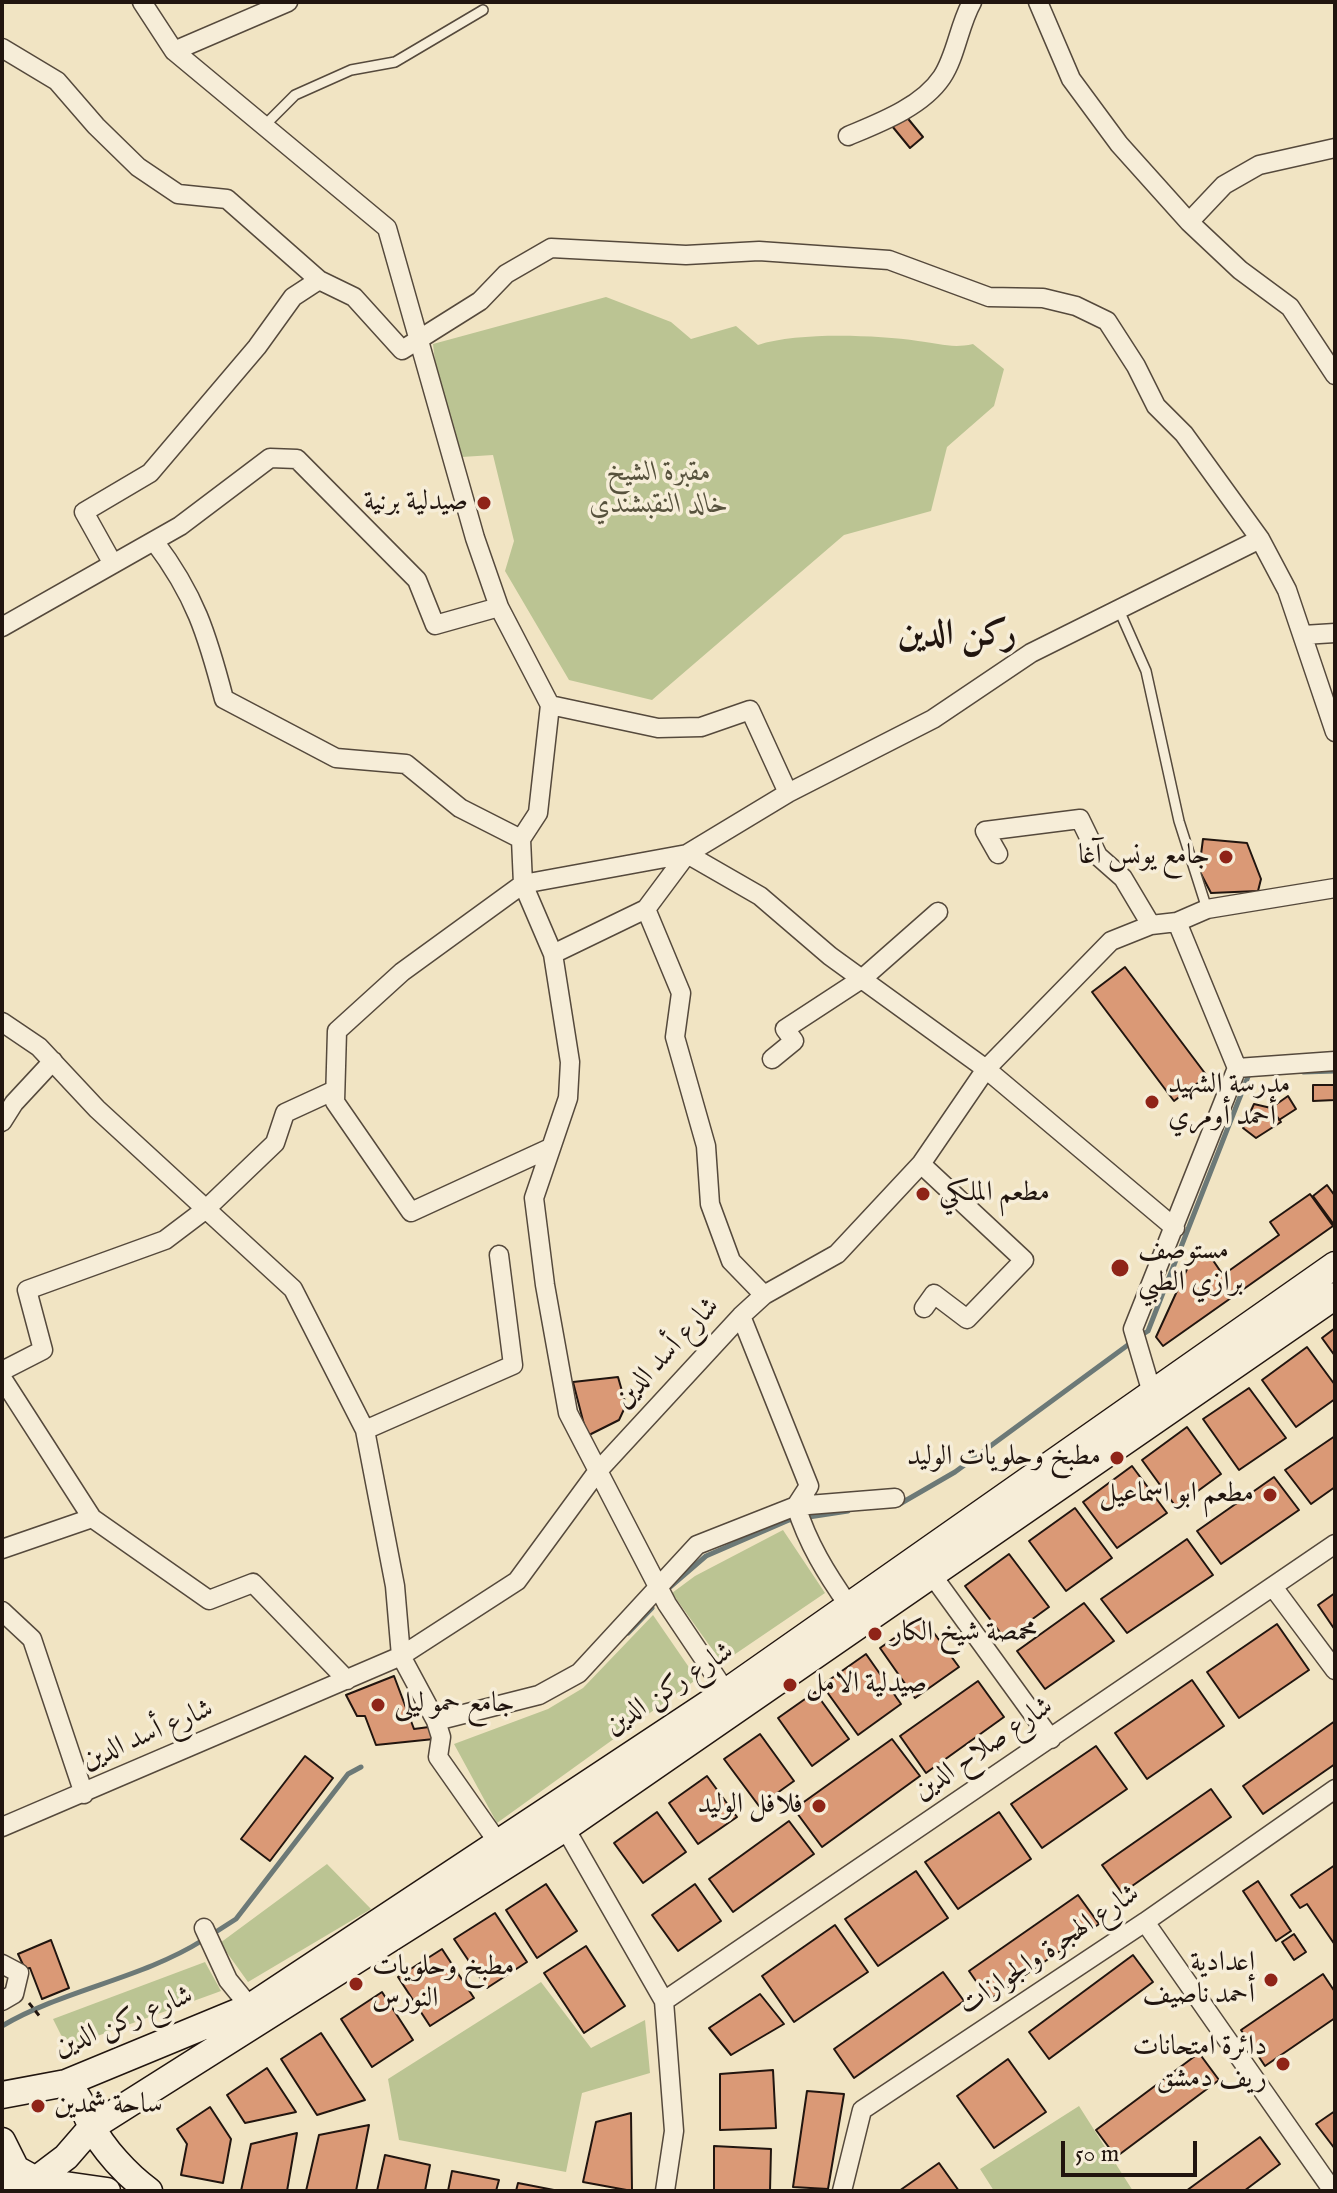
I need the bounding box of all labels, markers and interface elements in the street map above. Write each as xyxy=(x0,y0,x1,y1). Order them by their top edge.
park label: مقبرة الشيخ خالد النقبشندي xyxy=(589,457,729,523)
place label: صيدلية برنية xyxy=(364,486,468,520)
marker: صيدلية برنية xyxy=(475,494,493,512)
district label: ركن الدين xyxy=(897,615,1017,659)
place label: جامع يونس آغا xyxy=(1078,840,1210,874)
marker: جامع يونس آغا xyxy=(1217,848,1235,866)
place label: مدرسة الشهيد أحمد أومري xyxy=(1168,1069,1290,1135)
marker: مدرسة الشهيد أحمد أومري xyxy=(1143,1093,1161,1111)
place label: مطعم الملكي xyxy=(939,1177,1050,1211)
marker: مطعم الملكي xyxy=(914,1185,932,1203)
place label: مستوصف برازي الطبي xyxy=(1138,1235,1243,1301)
marker: مستوصف برازي الطبي xyxy=(1109,1257,1131,1279)
street label: شارع أسد الدين xyxy=(608,1291,728,1417)
place label: مطبخ وحلويات الوليد xyxy=(907,1441,1101,1475)
marker: مطبخ وحلويات الوليد xyxy=(1108,1449,1126,1467)
place label: مطعم ابو اسماعيل xyxy=(1099,1478,1254,1512)
marker: مطعم ابو اسماعيل xyxy=(1261,1486,1279,1504)
place label: محمصة شيخ الكار xyxy=(891,1617,1037,1651)
marker: محمصة شيخ الكار xyxy=(866,1625,884,1643)
street label: شارع ركن الدين xyxy=(599,1636,741,1744)
place label: صيدلية الامل xyxy=(806,1668,927,1702)
marker: صيدلية الامل xyxy=(781,1676,799,1694)
place label: جامع حمو ليلى xyxy=(394,1688,515,1722)
street label: شارع صلاح الدين xyxy=(908,1691,1060,1809)
street label: شارع أسد الدين xyxy=(77,1693,219,1779)
marker: جامع حمو ليلى xyxy=(369,1696,387,1714)
place label: فلافل الوليد xyxy=(697,1789,803,1823)
marker: فلافل الوليد xyxy=(810,1797,828,1815)
street label: شارع الهجرة والجوازات xyxy=(953,1878,1147,2024)
place label: إعدادية أحمد ناصيف xyxy=(1142,1947,1255,2013)
place label: مطبخ وحلويات النورس xyxy=(372,1951,514,2017)
marker: إعدادية أحمد ناصيف xyxy=(1262,1971,1280,1989)
marker: مطبخ وحلويات النورس xyxy=(347,1975,365,1993)
street label: شارع ركن الدين xyxy=(50,1980,198,2066)
place label: دائرة امتحانات ريف دمشق xyxy=(1133,2031,1267,2097)
marker: دائرة امتحانات ريف دمشق xyxy=(1274,2055,1292,2073)
place label: ساحة شمدين xyxy=(54,2089,163,2123)
marker: ساحة شمدين xyxy=(29,2097,47,2115)
scale bar xyxy=(1065,2125,1201,2175)
text: 50 m xyxy=(1075,2139,1119,2170)

